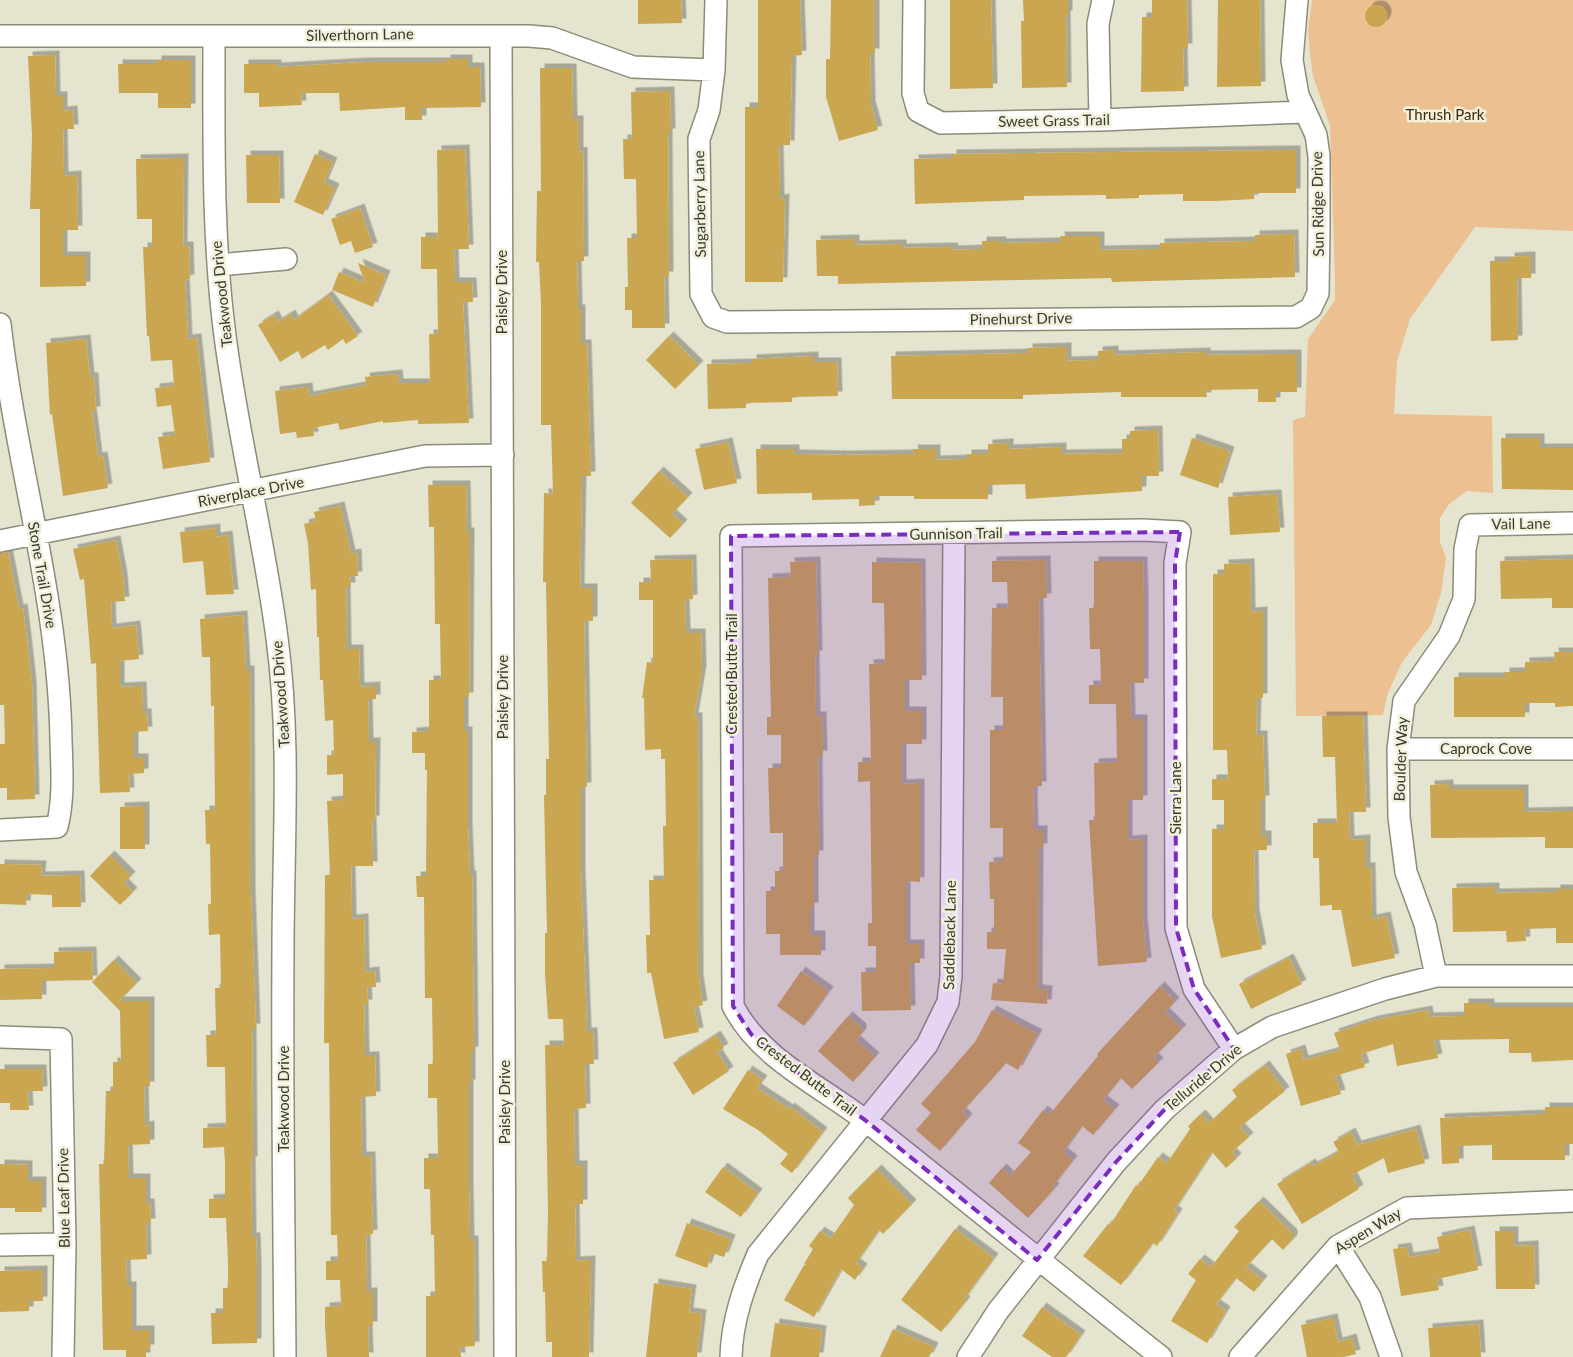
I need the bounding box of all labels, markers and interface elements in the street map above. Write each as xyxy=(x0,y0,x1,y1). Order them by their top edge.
street label: Silverthorn Lane xyxy=(306,24,414,44)
park label: Thrush Park xyxy=(1406,105,1485,123)
street label: Sweet Grass Trail xyxy=(998,110,1110,130)
street label: Sugarberry Lane xyxy=(689,150,709,258)
street label: Sun Ridge Drive xyxy=(1307,151,1327,257)
street label: Teakwood Drive xyxy=(206,240,236,348)
street label: Paisley Drive xyxy=(492,250,510,334)
street label: Pinehurst Drive xyxy=(970,308,1072,328)
street label: Riverplace Drive xyxy=(196,472,305,510)
street label: Vail Lane xyxy=(1491,513,1551,533)
street label: Stone Trail Drive xyxy=(25,520,61,630)
street label: Gunnison Trail xyxy=(909,523,1003,543)
street label: Crested Butte Trail xyxy=(722,613,740,735)
street label: Teakwood Drive xyxy=(267,640,293,748)
street label: Paisley Drive xyxy=(493,655,511,739)
street label: Boulder Way xyxy=(1390,716,1410,802)
street label: Caprock Cove xyxy=(1440,739,1532,757)
street label: Sierra Lane xyxy=(1166,761,1184,835)
street label: Saddleback Lane xyxy=(939,880,959,990)
street label: Crested Butte Trail xyxy=(753,1031,861,1119)
street label: Telluride Drive xyxy=(1160,1040,1245,1115)
street label: Teakwood Drive xyxy=(274,1046,292,1152)
street label: Paisley Drive xyxy=(495,1060,513,1144)
street label: Blue Leaf Drive xyxy=(53,1148,73,1248)
street label: Aspen Way xyxy=(1331,1203,1404,1257)

